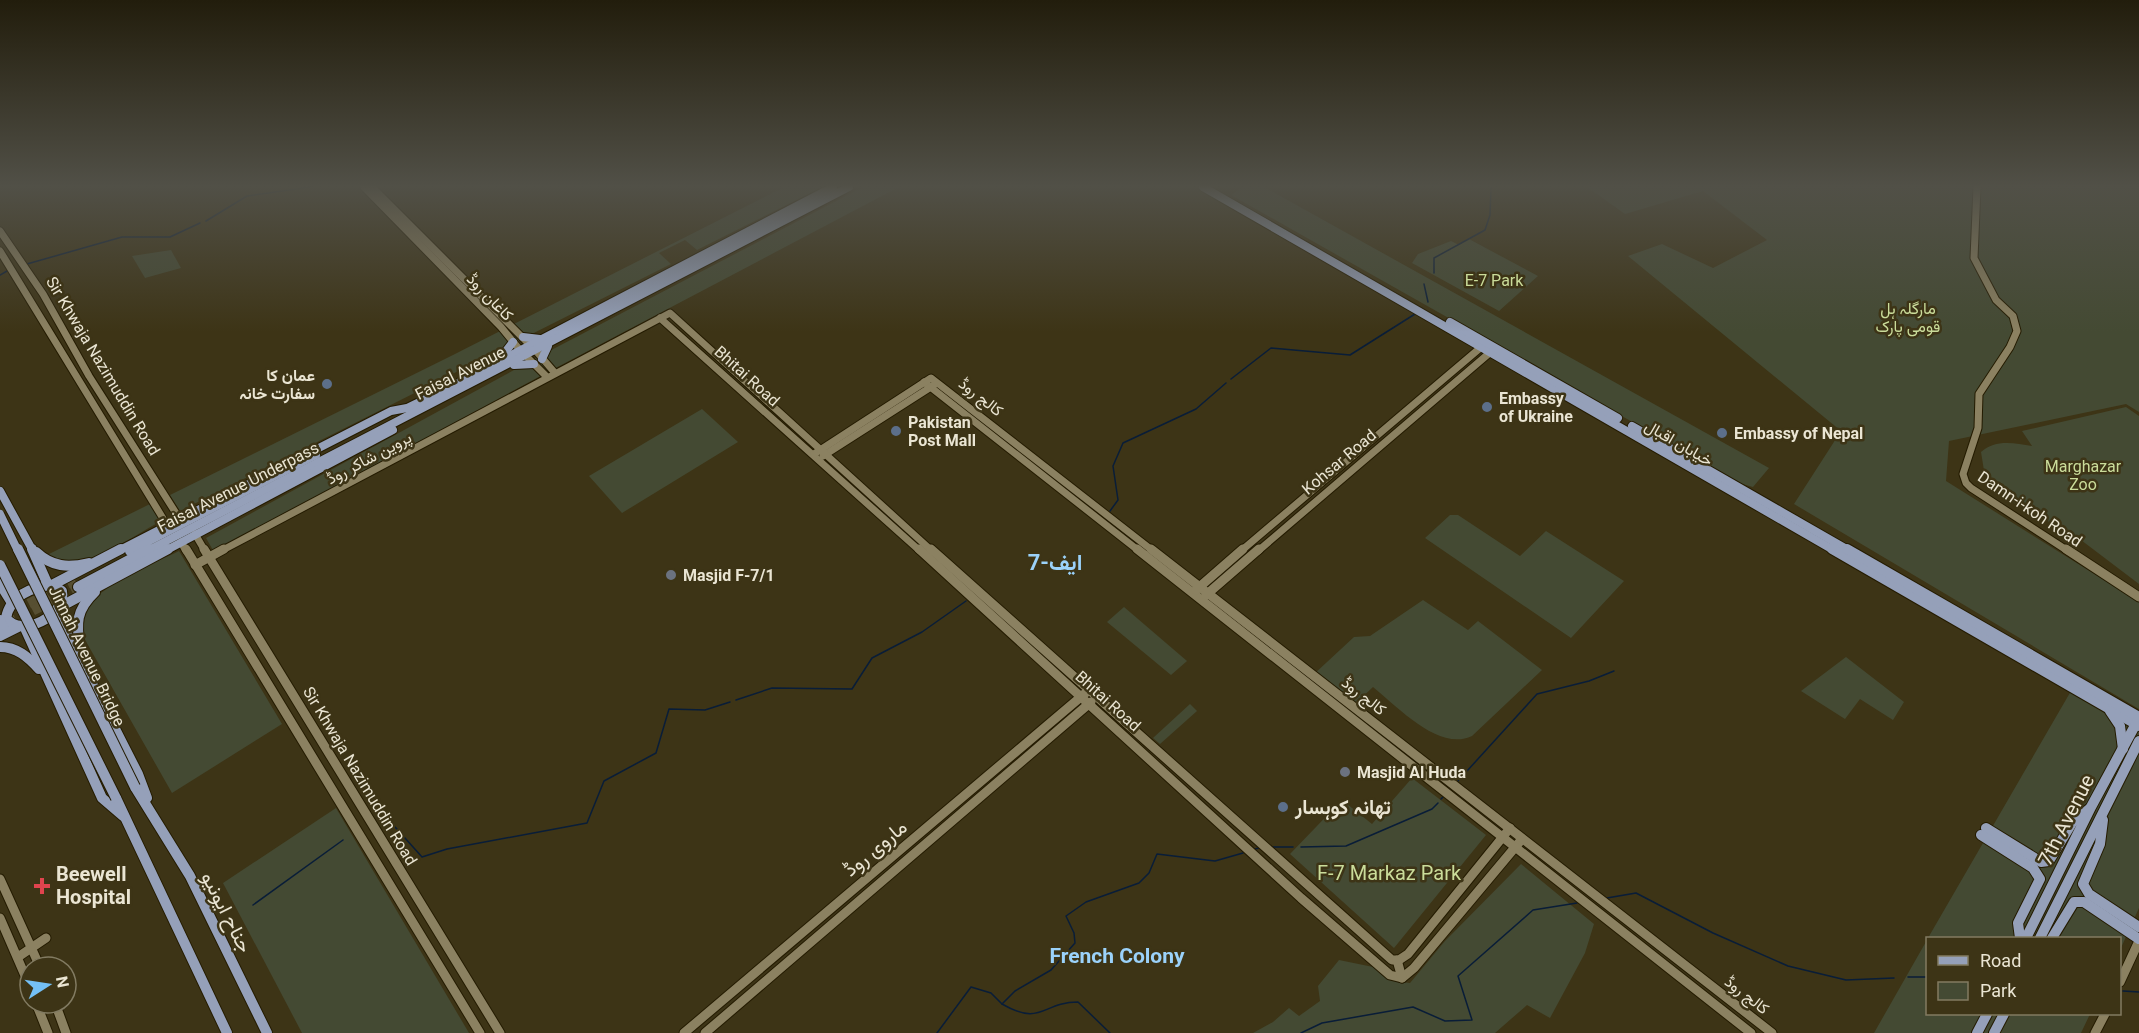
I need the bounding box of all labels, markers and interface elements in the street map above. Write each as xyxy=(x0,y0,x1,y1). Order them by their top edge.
street label: کاغان روڈ xyxy=(462,269,517,325)
park label: E-7 Park xyxy=(1465,271,1524,290)
street label: Sir Khwaja Nazimuddin Road xyxy=(42,273,164,459)
park label: مارگلہ ہل قومی پارک xyxy=(1876,299,1940,338)
street label: Faisal Avenue xyxy=(412,342,508,404)
street label: Bhitai Road xyxy=(710,342,784,410)
place label: عمان کا سفارت خانہ xyxy=(239,366,315,404)
street label: کالج روڈ xyxy=(954,374,1007,422)
marker: عمان کا سفارت خانہ xyxy=(320,377,334,391)
place label: Embassy of Ukraine xyxy=(1499,389,1573,426)
marker: Embassy of Ukraine xyxy=(1480,400,1494,414)
place label: Pakistan Post Mall xyxy=(908,413,976,450)
street label: خیابان اقبال xyxy=(1642,416,1717,470)
marker: Pakistan Post Mall xyxy=(889,424,903,438)
place label: Embassy of Nepal xyxy=(1734,424,1863,443)
street label: Kohsar Road xyxy=(1298,426,1380,498)
marker: Embassy of Nepal xyxy=(1715,426,1729,440)
street label: پروین شاکر روڈ xyxy=(323,428,416,490)
street label: Faisal Avenue Underpass xyxy=(154,438,322,536)
park label: Marghazar Zoo xyxy=(2045,457,2122,494)
street label: Damn-i-koh Road xyxy=(1974,467,2086,551)
district label: ایف-7 xyxy=(1028,550,1082,575)
place label: Masjid F-7/1 xyxy=(683,566,775,585)
marker: Masjid F-7/1 xyxy=(664,568,678,582)
street label: Jinnah Avenue Bridge xyxy=(45,583,129,729)
street label: Bhitai Road xyxy=(1071,667,1145,735)
street label: کالج روڈ xyxy=(1337,673,1390,721)
street label: Sir Khwaja Nazimuddin Road xyxy=(299,683,421,869)
place label: Masjid Al Huda xyxy=(1357,763,1466,782)
marker: Masjid Al Huda xyxy=(1338,765,1352,779)
street label: 7th Avenue xyxy=(2033,770,2099,870)
place label: تھانہ کوہسار xyxy=(1294,795,1391,820)
marker: تھانہ کوہسار xyxy=(1276,800,1290,814)
street label: ماروی روڈ xyxy=(838,815,912,882)
park label: F-7 Markaz Park xyxy=(1317,861,1462,885)
place label: Beewell Hospital xyxy=(56,862,131,909)
street label: جناح ایونیو xyxy=(195,868,258,957)
marker: Beewell Hospital xyxy=(33,877,51,895)
legend xyxy=(1926,937,2121,1015)
district label: French Colony xyxy=(1049,944,1185,968)
text: Road xyxy=(1980,950,2021,971)
north arrow xyxy=(18,955,78,1015)
street label: کالج روڈ xyxy=(1720,972,1773,1020)
text: N xyxy=(52,974,73,989)
text: Park xyxy=(1980,980,2017,1001)

